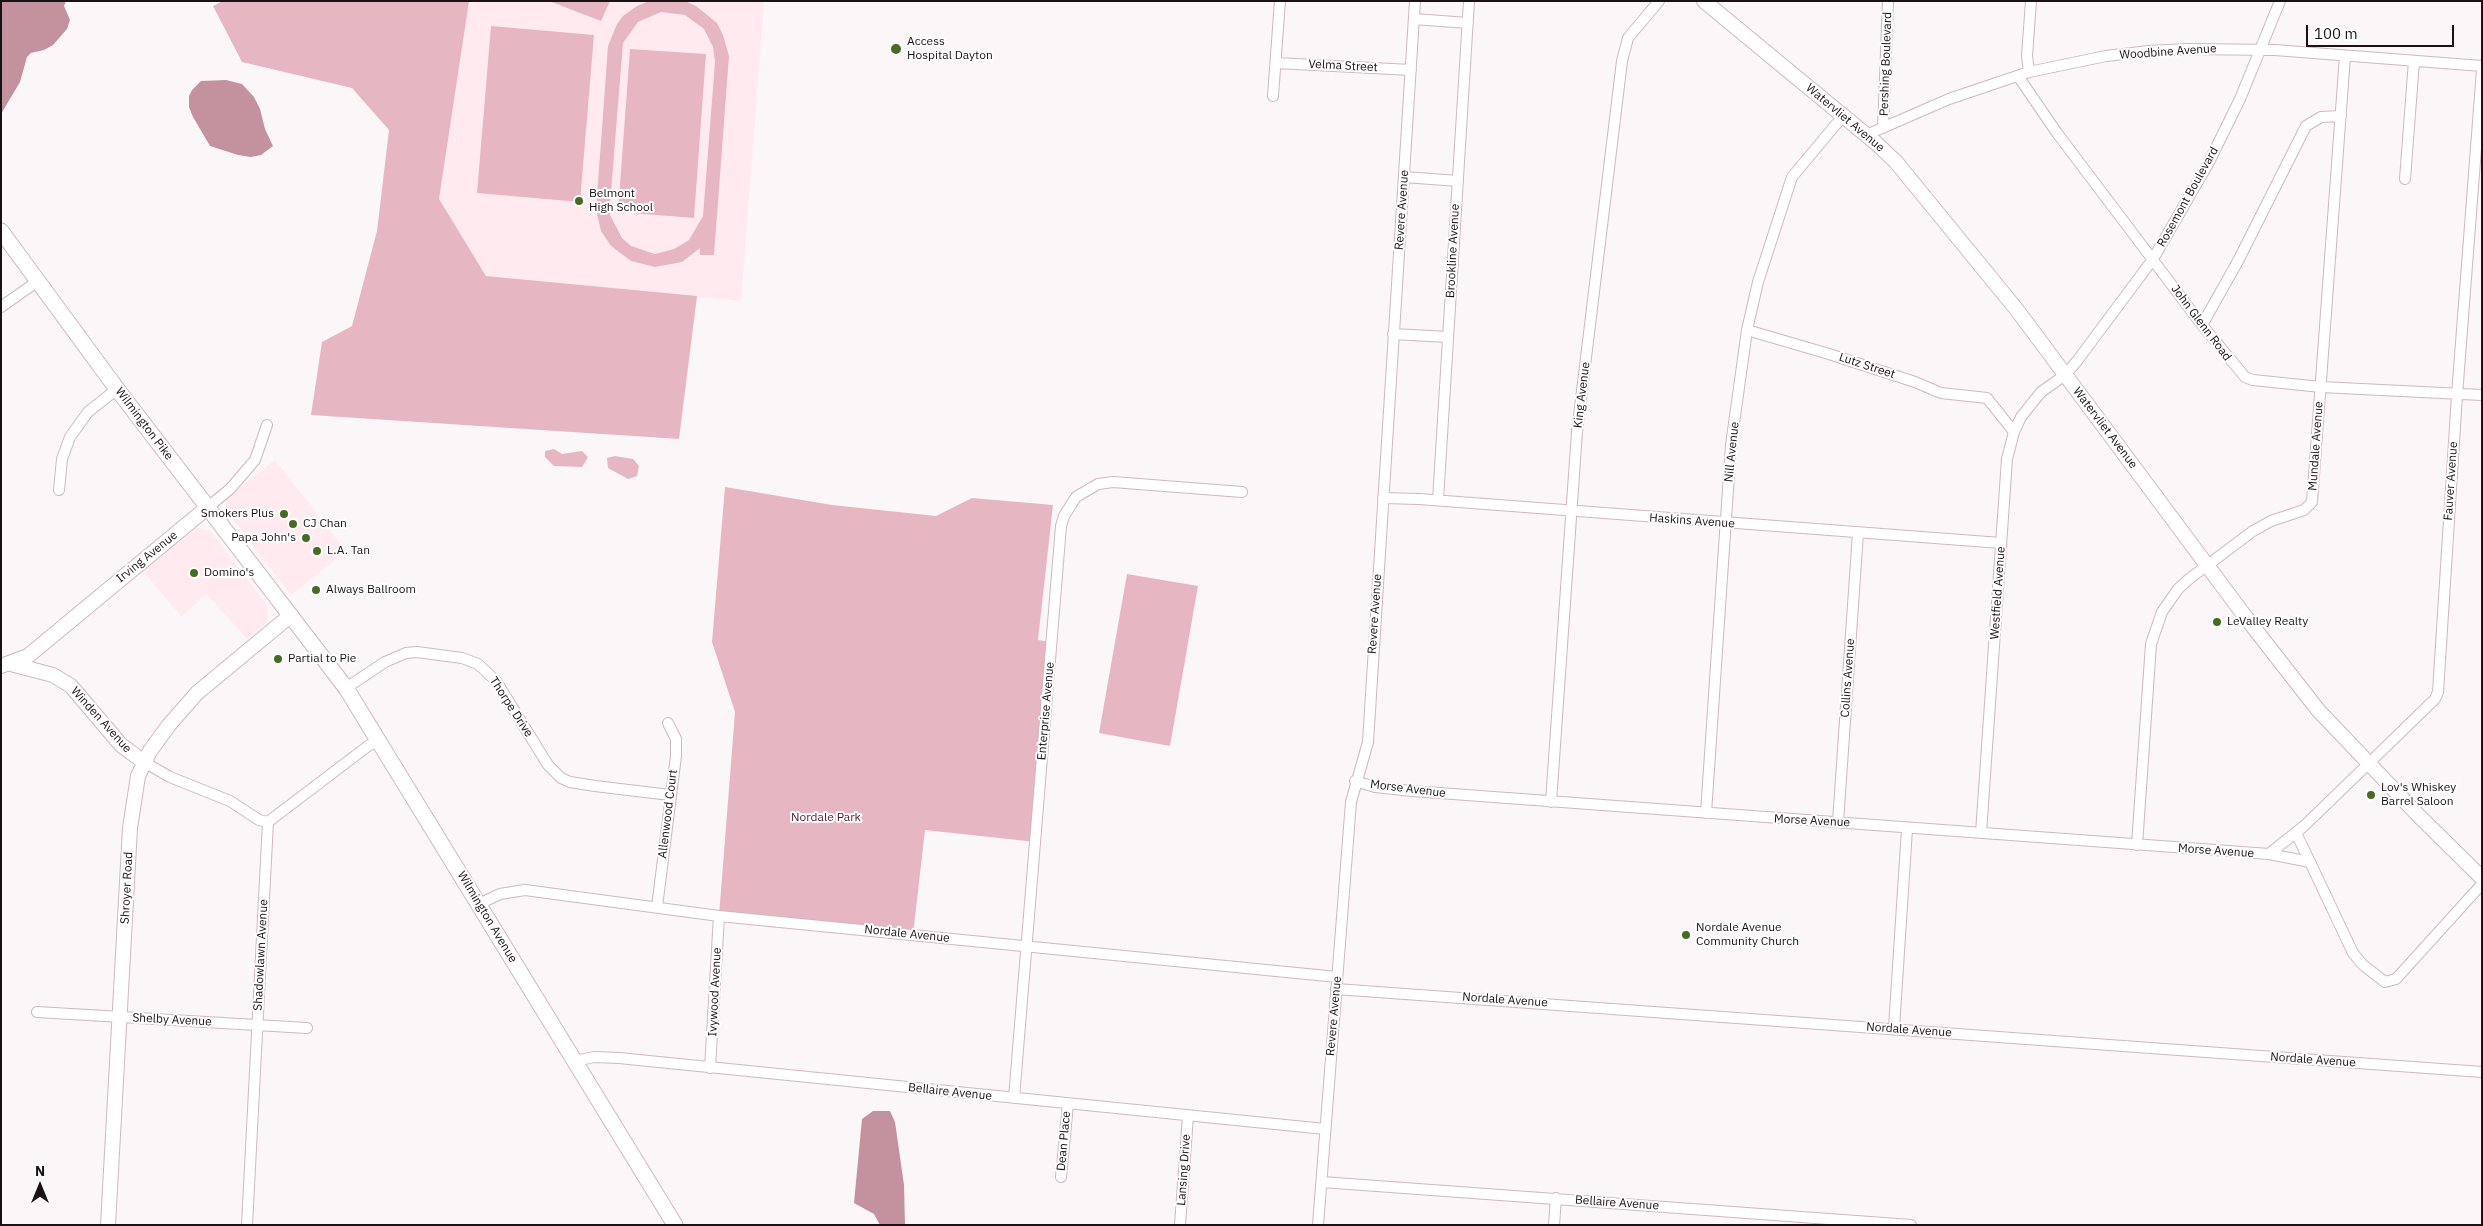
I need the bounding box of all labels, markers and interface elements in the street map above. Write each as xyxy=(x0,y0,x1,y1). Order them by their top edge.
street label: Pershing Boulevard xyxy=(1877,12,1895,116)
scale bar xyxy=(2308,15,2456,47)
text: 100 m xyxy=(2314,24,2358,43)
place label: Access Hospital Dayton xyxy=(907,35,993,63)
street label: Woodbine Avenue xyxy=(2119,41,2217,63)
marker: Access Hospital Dayton xyxy=(889,42,903,56)
street label: Velma Street xyxy=(1308,57,1378,75)
street label: Watervliet Avenue xyxy=(1803,81,1887,155)
street label: Rosemont Boulevard xyxy=(2154,144,2222,250)
street label: Revere Avenue xyxy=(1392,169,1412,251)
place label: Belmont High School xyxy=(589,187,653,215)
marker: Belmont High School xyxy=(573,195,585,207)
street label: Brookline Avenue xyxy=(1443,203,1463,299)
street label: John Glenn Road xyxy=(2168,282,2234,364)
street label: Lutz Street xyxy=(1837,350,1897,382)
street label: King Avenue xyxy=(1571,361,1593,429)
street label: Watervliet Avenue xyxy=(2070,384,2140,472)
street label: Wilmington Pike xyxy=(112,385,176,463)
street label: Mundale Avenue xyxy=(2306,401,2326,491)
street label: Nill Avenue xyxy=(1722,421,1742,483)
street label: Fauver Avenue xyxy=(2441,441,2461,521)
place label: Smokers Plus xyxy=(201,507,274,521)
marker: Smokers Plus xyxy=(278,508,290,520)
street label: Haskins Avenue xyxy=(1649,511,1735,531)
place label: CJ Chan xyxy=(303,517,347,531)
marker: CJ Chan xyxy=(287,518,299,530)
street label: Irving Avenue xyxy=(114,528,180,586)
place label: Papa John's xyxy=(231,531,296,545)
marker: Papa John's xyxy=(300,532,312,544)
place label: L.A. Tan xyxy=(327,544,370,558)
marker: L.A. Tan xyxy=(311,545,323,557)
street label: Westfield Avenue xyxy=(1988,546,2008,640)
place label: Domino's xyxy=(204,566,254,580)
marker: Domino's xyxy=(188,567,200,579)
street label: Revere Avenue xyxy=(1365,573,1385,655)
place label: Always Ballroom xyxy=(326,583,416,597)
marker: Always Ballroom xyxy=(310,584,322,596)
place label: LeValley Realty xyxy=(2227,615,2308,629)
marker: LeValley Realty xyxy=(2211,616,2223,628)
street label: Collins Avenue xyxy=(1838,638,1858,718)
place label: Partial to Pie xyxy=(288,652,356,666)
marker: Partial to Pie xyxy=(272,653,284,665)
street label: Enterprise Avenue xyxy=(1035,661,1057,761)
street label: Thorpe Drive xyxy=(486,674,536,740)
street label: Winden Avenue xyxy=(68,684,134,756)
street label: Allenwood Court xyxy=(655,769,681,859)
street label: Morse Avenue xyxy=(1369,777,1447,801)
place label: Lov's Whiskey Barrel Saloon xyxy=(2381,781,2456,809)
marker: Lov's Whiskey Barrel Saloon xyxy=(2365,789,2377,801)
park label: Nordale Park xyxy=(791,811,861,825)
street label: Morse Avenue xyxy=(1774,812,1850,830)
street label: Morse Avenue xyxy=(2177,841,2255,861)
street label: Shroyer Road xyxy=(118,852,136,924)
street label: Wilmington Avenue xyxy=(454,869,520,965)
street label: Shadowlawn Avenue xyxy=(251,899,271,1011)
place label: Nordale Avenue Community Church xyxy=(1696,921,1799,949)
street label: Nordale Avenue xyxy=(864,922,950,946)
marker: Nordale Avenue Community Church xyxy=(1680,929,1692,941)
street label: Ivywood Avenue xyxy=(705,947,725,1037)
street label: Revere Avenue xyxy=(1323,975,1345,1057)
street label: Nordale Avenue xyxy=(1462,990,1548,1010)
street label: Shelby Avenue xyxy=(132,1011,212,1029)
street label: Nordale Avenue xyxy=(1866,1020,1952,1040)
street label: Nordale Avenue xyxy=(2270,1050,2356,1070)
street label: Bellaire Avenue xyxy=(907,1080,993,1104)
street label: Dean Place xyxy=(1054,1110,1074,1172)
street label: Lansing Drive xyxy=(1174,1134,1194,1206)
north arrow xyxy=(15,1161,65,1211)
text: N xyxy=(35,1162,45,1180)
street label: Bellaire Avenue xyxy=(1575,1193,1659,1213)

